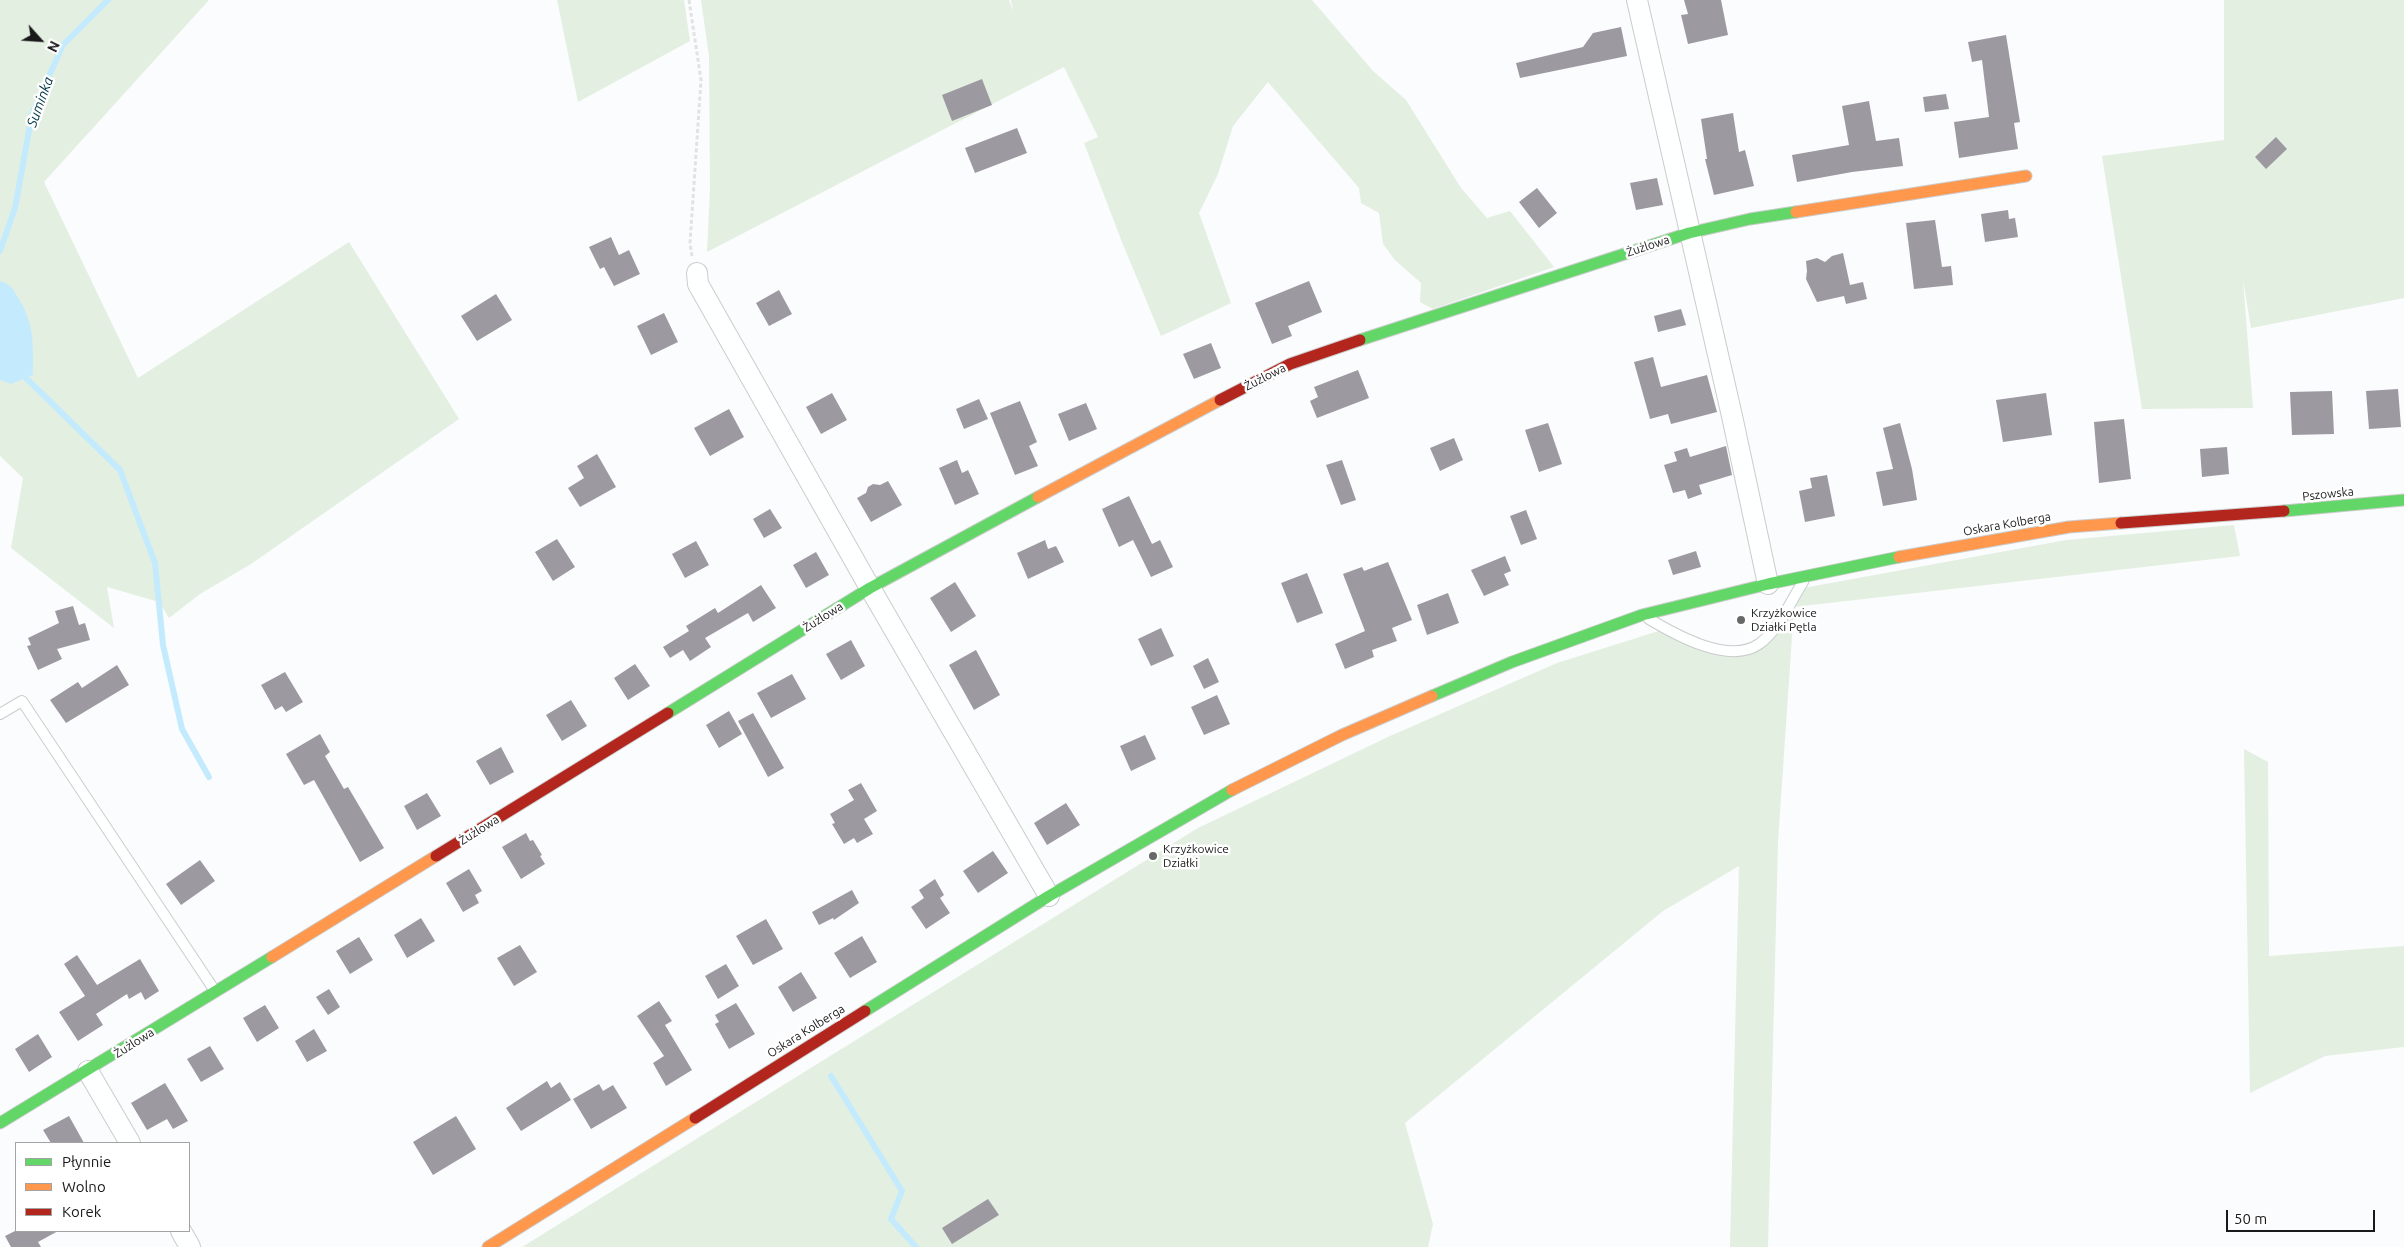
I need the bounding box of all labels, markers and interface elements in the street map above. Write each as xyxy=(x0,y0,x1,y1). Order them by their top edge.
north arrow xyxy=(15,15,65,65)
text: N xyxy=(44,38,63,55)
water label: Suminka xyxy=(23,75,57,129)
street label: Żużlowa xyxy=(1625,232,1671,260)
street label: Żużlowa xyxy=(1242,360,1288,394)
street label: Pszowska xyxy=(2302,484,2354,504)
street label: Oskara Kolberga xyxy=(1962,509,2052,539)
street label: Żużlowa xyxy=(800,599,846,635)
place label: Krzyżkowice Działki Pętla xyxy=(1751,606,1817,634)
marker: Krzyżkowice Działki Pętla xyxy=(1735,614,1747,626)
street label: Żużlowa xyxy=(456,812,502,848)
place label: Krzyżkowice Działki xyxy=(1163,842,1229,870)
marker: Krzyżkowice Działki xyxy=(1147,850,1159,862)
street label: Oskara Kolberga xyxy=(765,1001,847,1061)
street label: Żużlowa xyxy=(111,1025,157,1061)
legend xyxy=(15,1142,190,1232)
text: Płynnie xyxy=(62,1153,111,1170)
text: Wolno xyxy=(62,1178,106,1195)
scale bar xyxy=(2229,1200,2378,1232)
text: Korek xyxy=(62,1203,101,1220)
text: 50 m xyxy=(2234,1210,2267,1227)

